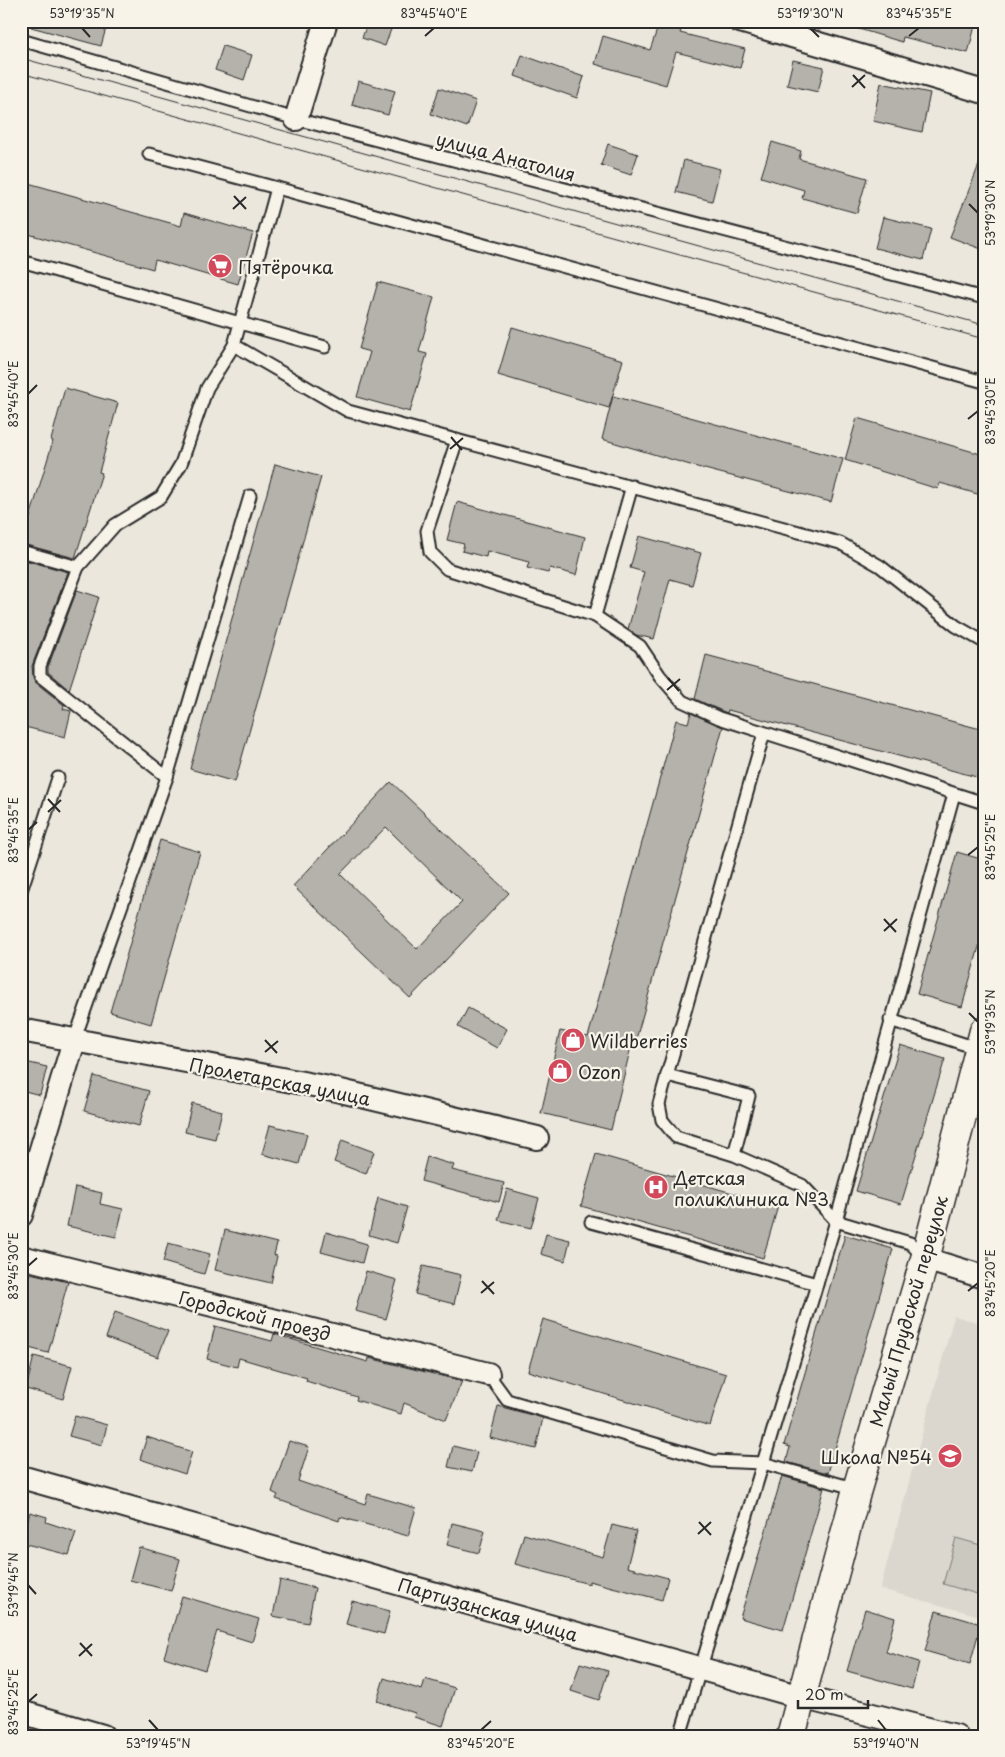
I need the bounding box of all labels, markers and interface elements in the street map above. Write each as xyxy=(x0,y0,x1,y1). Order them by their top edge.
text: 53°19'35"N xyxy=(49,4,115,22)
text: 83°45'40"E xyxy=(400,4,468,22)
text: 53°19'30"N xyxy=(777,4,843,22)
text: 83°45'35"E xyxy=(886,4,952,22)
street label: улица Анатолия xyxy=(433,124,579,188)
text: 53°19'30"N xyxy=(981,180,999,246)
supermarket icon: Пятёрочка xyxy=(207,253,233,279)
place label: Пятёрочка xyxy=(238,253,334,280)
text: 83°45'40"E xyxy=(4,360,22,428)
text: 83°45'30"E xyxy=(981,377,999,445)
text: 83°45'35"E xyxy=(4,797,22,863)
text: 83°45'25"E xyxy=(981,814,999,880)
text: 53°19'35"N xyxy=(981,989,999,1055)
shop icon: Wildberries xyxy=(560,1027,586,1053)
place label: Wildberries xyxy=(590,1027,688,1054)
street label: Пролетарская улица xyxy=(187,1050,373,1112)
shop icon: Ozon xyxy=(547,1058,573,1084)
place label: Ozon xyxy=(578,1058,621,1085)
place label: Детская поликлиника №3 xyxy=(673,1164,829,1212)
hospital icon: Детская поликлиника №3 xyxy=(643,1174,669,1200)
street label: Малый Прудской переулок xyxy=(862,1192,954,1430)
text: 83°45'30"E xyxy=(4,1232,22,1300)
text: 83°45'20"E xyxy=(981,1249,999,1317)
street label: Городской проезд xyxy=(176,1283,334,1347)
place label: Школа №54 xyxy=(821,1443,932,1470)
school or university icon: Школа №54 xyxy=(937,1443,963,1469)
text: 53°19'45"N xyxy=(4,1552,22,1618)
street label: Партизанская улица xyxy=(395,1570,582,1648)
text: 83°45'25"E xyxy=(4,1669,22,1735)
scale bar xyxy=(798,1677,868,1709)
text: 20 m xyxy=(805,1682,844,1705)
text: 53°19'45"N xyxy=(125,1734,191,1752)
text: 83°45'20"E xyxy=(447,1734,515,1752)
text: 53°19'40"N xyxy=(853,1734,919,1752)

